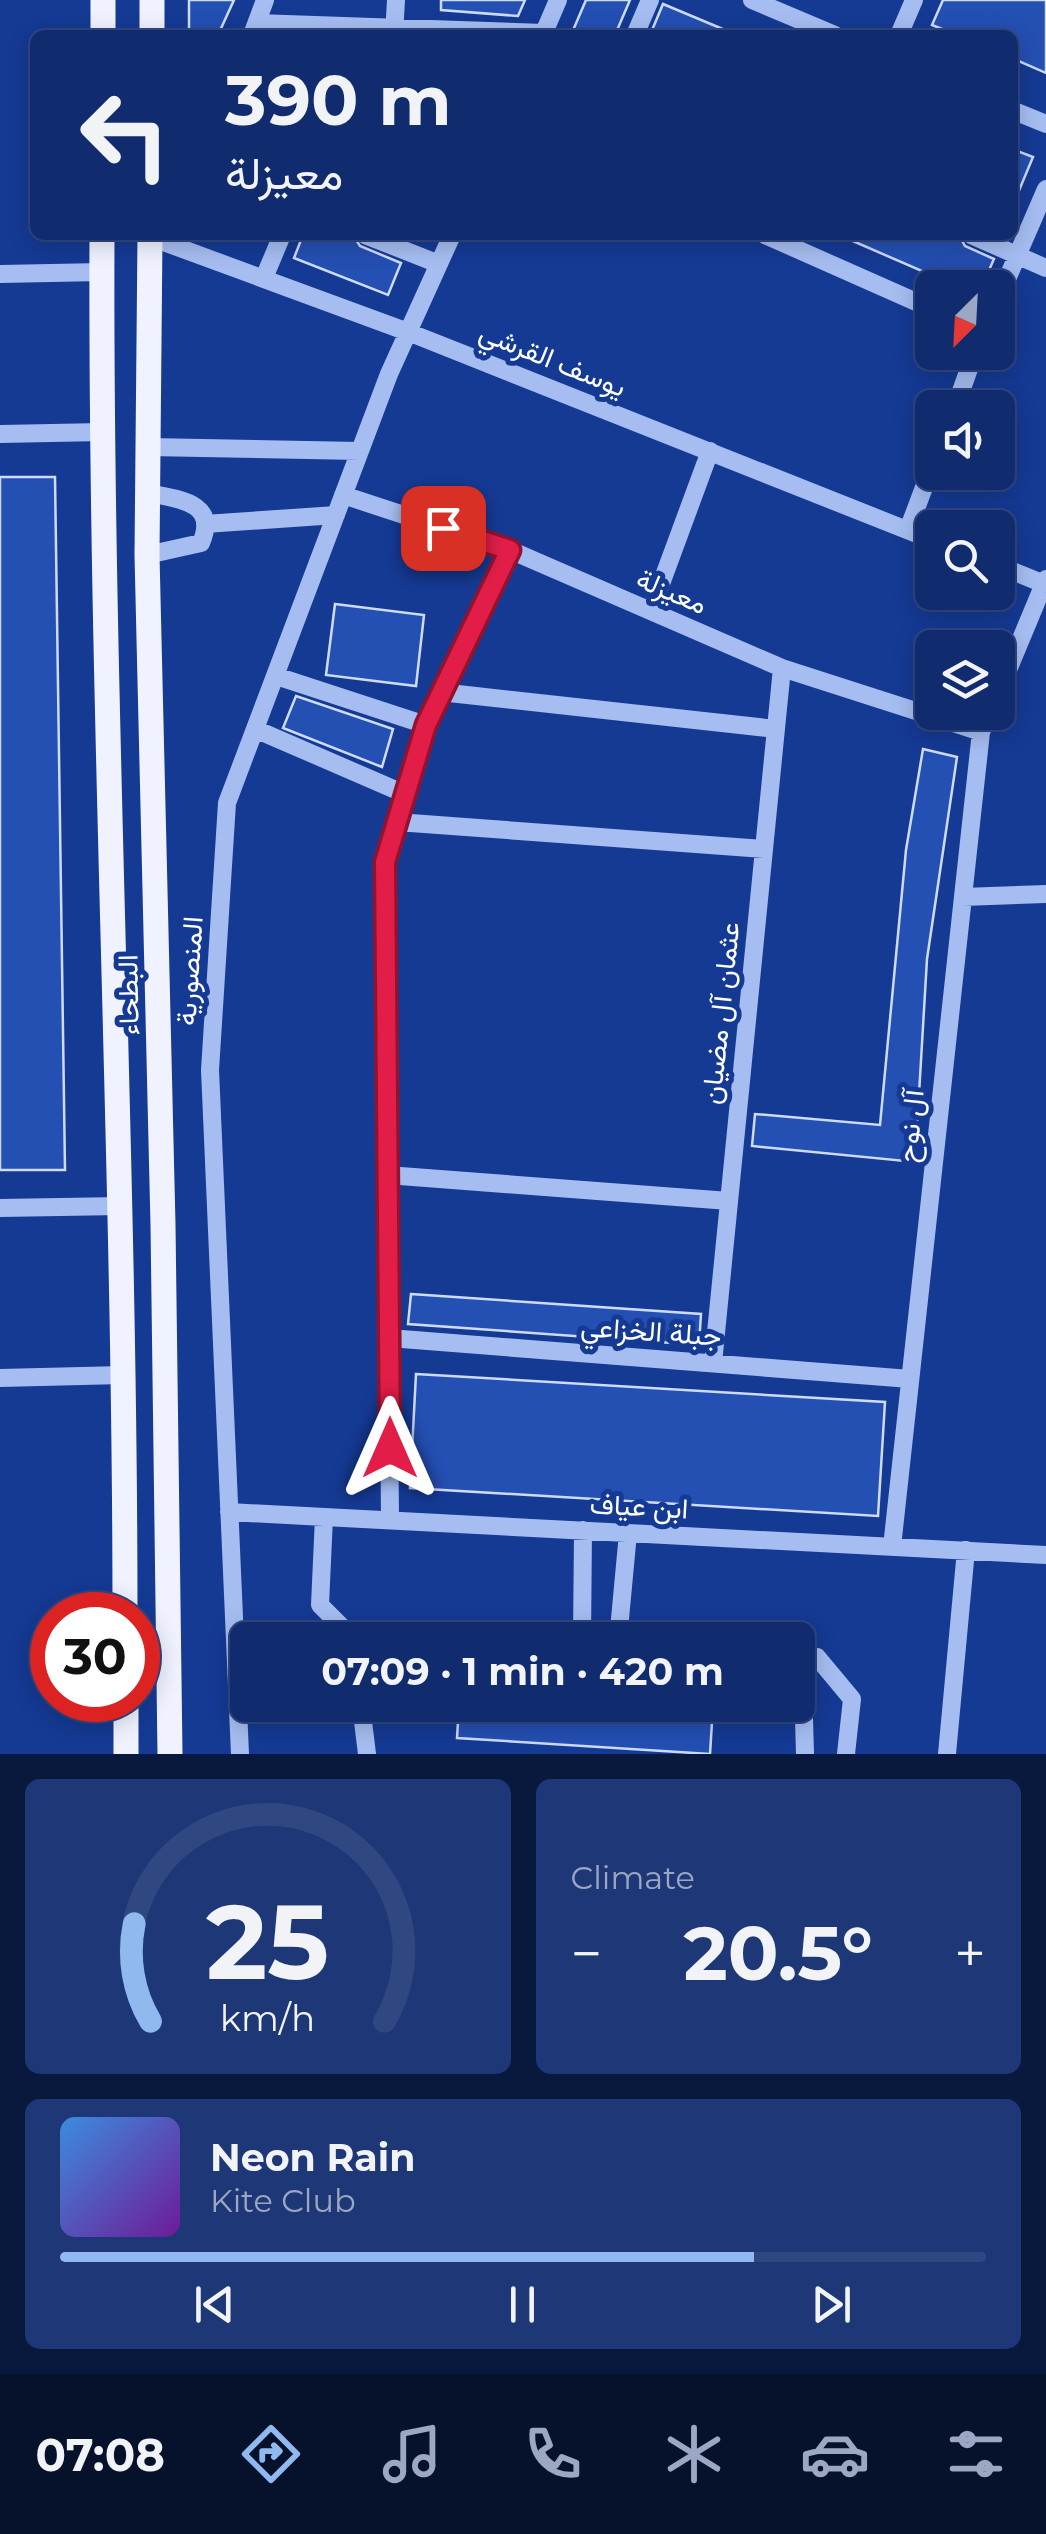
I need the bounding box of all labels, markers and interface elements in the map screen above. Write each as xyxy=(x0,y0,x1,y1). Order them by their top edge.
text: 390 m xyxy=(225,57,452,143)
icon: left xyxy=(60,70,190,200)
text: معيزلة xyxy=(225,145,343,200)
north arrow xyxy=(915,270,1015,370)
map controls xyxy=(915,270,1015,730)
street label: يوسف القرشي xyxy=(472,314,631,409)
button: sound xyxy=(915,390,1015,490)
pin xyxy=(401,486,486,571)
icon: arrive xyxy=(416,501,471,556)
button: search xyxy=(915,510,1015,610)
street label: معيزلة xyxy=(631,561,712,622)
button: layers xyxy=(915,630,1015,730)
street label: المنصورية xyxy=(168,915,211,1027)
street label: عثمان آل مضيان xyxy=(694,920,746,1106)
street label: البطحاء xyxy=(110,954,146,1036)
street label: آل نوح xyxy=(889,1086,933,1164)
street label: جبلة الخزاعي xyxy=(579,1309,723,1359)
position arrow xyxy=(338,1396,442,1500)
street label: ابن عياف xyxy=(589,1486,689,1526)
speed limit sign: 30 xyxy=(30,1592,160,1722)
text: 07:09 · 1 min · 420 m xyxy=(321,1648,724,1695)
text: Climate xyxy=(571,1858,695,1897)
text: 25 xyxy=(206,1878,329,2005)
text: 20.5° xyxy=(684,1907,873,1999)
text: − xyxy=(571,1920,602,1987)
text: + xyxy=(954,1920,986,1987)
text: km/h xyxy=(220,1996,315,2040)
text: Neon Rain xyxy=(210,2134,415,2181)
text: Kite Club xyxy=(210,2181,356,2220)
icon: previous xyxy=(187,2277,242,2332)
icon: pause xyxy=(495,2277,550,2332)
icon: next xyxy=(804,2277,859,2332)
icon: directions xyxy=(236,2419,306,2489)
icon: music xyxy=(377,2419,447,2489)
icon: phone xyxy=(518,2419,588,2489)
icon: climate xyxy=(659,2419,729,2489)
icon: car xyxy=(800,2419,870,2489)
icon: filters xyxy=(941,2419,1011,2489)
text: 07:08 xyxy=(35,2427,165,2482)

